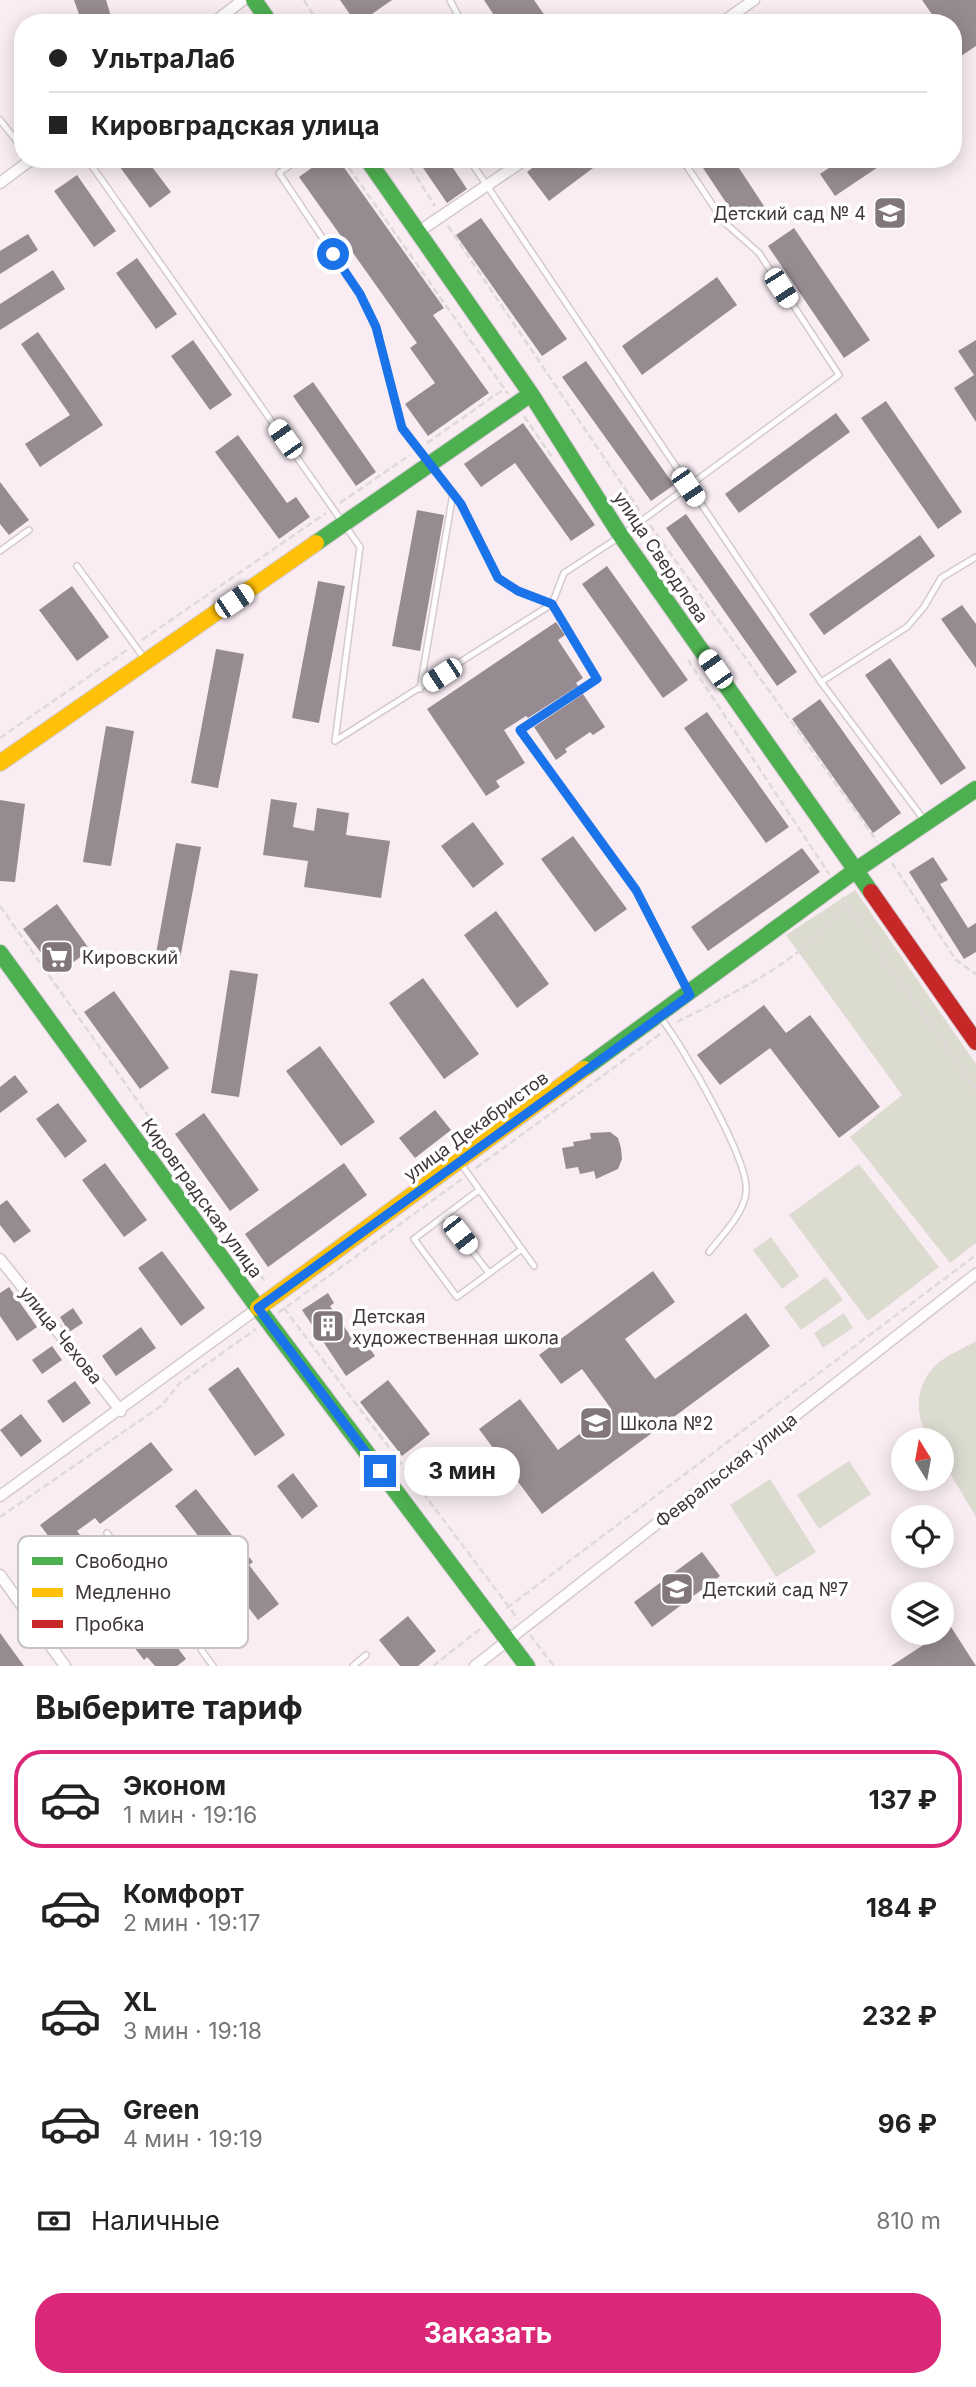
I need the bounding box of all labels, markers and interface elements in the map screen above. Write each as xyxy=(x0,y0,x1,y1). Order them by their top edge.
text: УльтраЛаб xyxy=(91,43,235,74)
text: Кировградская улица xyxy=(91,110,380,141)
school or university icon: Детский сад № 4 xyxy=(871,194,909,232)
place label: Детский сад № 4 xyxy=(713,203,866,224)
route start xyxy=(317,238,349,270)
car xyxy=(761,265,802,311)
car xyxy=(265,416,306,462)
car xyxy=(668,464,709,510)
street label: улица Свердлова xyxy=(609,487,713,627)
car xyxy=(211,581,258,621)
car xyxy=(695,646,736,692)
car xyxy=(419,655,466,695)
supermarket icon: Кировский xyxy=(38,938,76,976)
place label: Кировский xyxy=(82,947,178,968)
street label: улица Декабристов xyxy=(400,1067,552,1185)
street label: Кировградская улица xyxy=(137,1114,267,1282)
car xyxy=(439,1212,482,1258)
street label: улица Чехова xyxy=(15,1282,107,1388)
place label: Детская художественная школа xyxy=(352,1306,559,1348)
building icon: Детская художественная школа xyxy=(309,1307,347,1345)
school or university icon: Школа №2 xyxy=(577,1404,615,1442)
street label: Февральская улица xyxy=(651,1408,801,1532)
place label: Школа №2 xyxy=(620,1413,714,1434)
north arrow xyxy=(891,1428,954,1491)
map controls xyxy=(891,1428,954,1645)
callout: 3 мин xyxy=(404,1446,520,1496)
route end xyxy=(364,1455,396,1487)
text: 3 мин xyxy=(428,1457,496,1485)
button: locate xyxy=(891,1505,954,1568)
legend xyxy=(18,1536,248,1648)
text: Свободно xyxy=(75,1550,168,1573)
school or university icon: Детский сад №7 xyxy=(658,1570,696,1608)
place label: Детский сад №7 xyxy=(702,1579,849,1600)
text: Медленно xyxy=(75,1581,171,1604)
button: layers xyxy=(891,1582,954,1645)
text: Пробка xyxy=(75,1613,144,1636)
text: Выберите тариф xyxy=(35,1688,303,1727)
icon: car xyxy=(39,1768,102,1831)
text: Эконом xyxy=(123,1770,226,1801)
text: 137 ₽ xyxy=(868,1784,937,1815)
text: 1 мин · 19:16 xyxy=(123,1801,257,1829)
icon: car xyxy=(39,1876,102,1939)
text: Комфорт xyxy=(123,1878,244,1909)
text: 184 ₽ xyxy=(866,1892,937,1923)
text: 2 мин · 19:17 xyxy=(123,1909,261,1937)
icon: car xyxy=(39,1984,102,2047)
text: XL xyxy=(123,1986,157,2017)
text: 232 ₽ xyxy=(862,2000,937,2031)
text: 3 мин · 19:18 xyxy=(123,2017,262,2045)
icon: car xyxy=(39,2092,102,2155)
text: Green xyxy=(123,2094,200,2125)
text: 96 ₽ xyxy=(878,2108,937,2139)
text: 4 мин · 19:19 xyxy=(123,2125,263,2153)
icon: cash xyxy=(35,2202,73,2240)
text: Наличные xyxy=(91,2205,220,2236)
text: 810 m xyxy=(876,2207,941,2235)
button: Заказать xyxy=(35,2293,941,2373)

